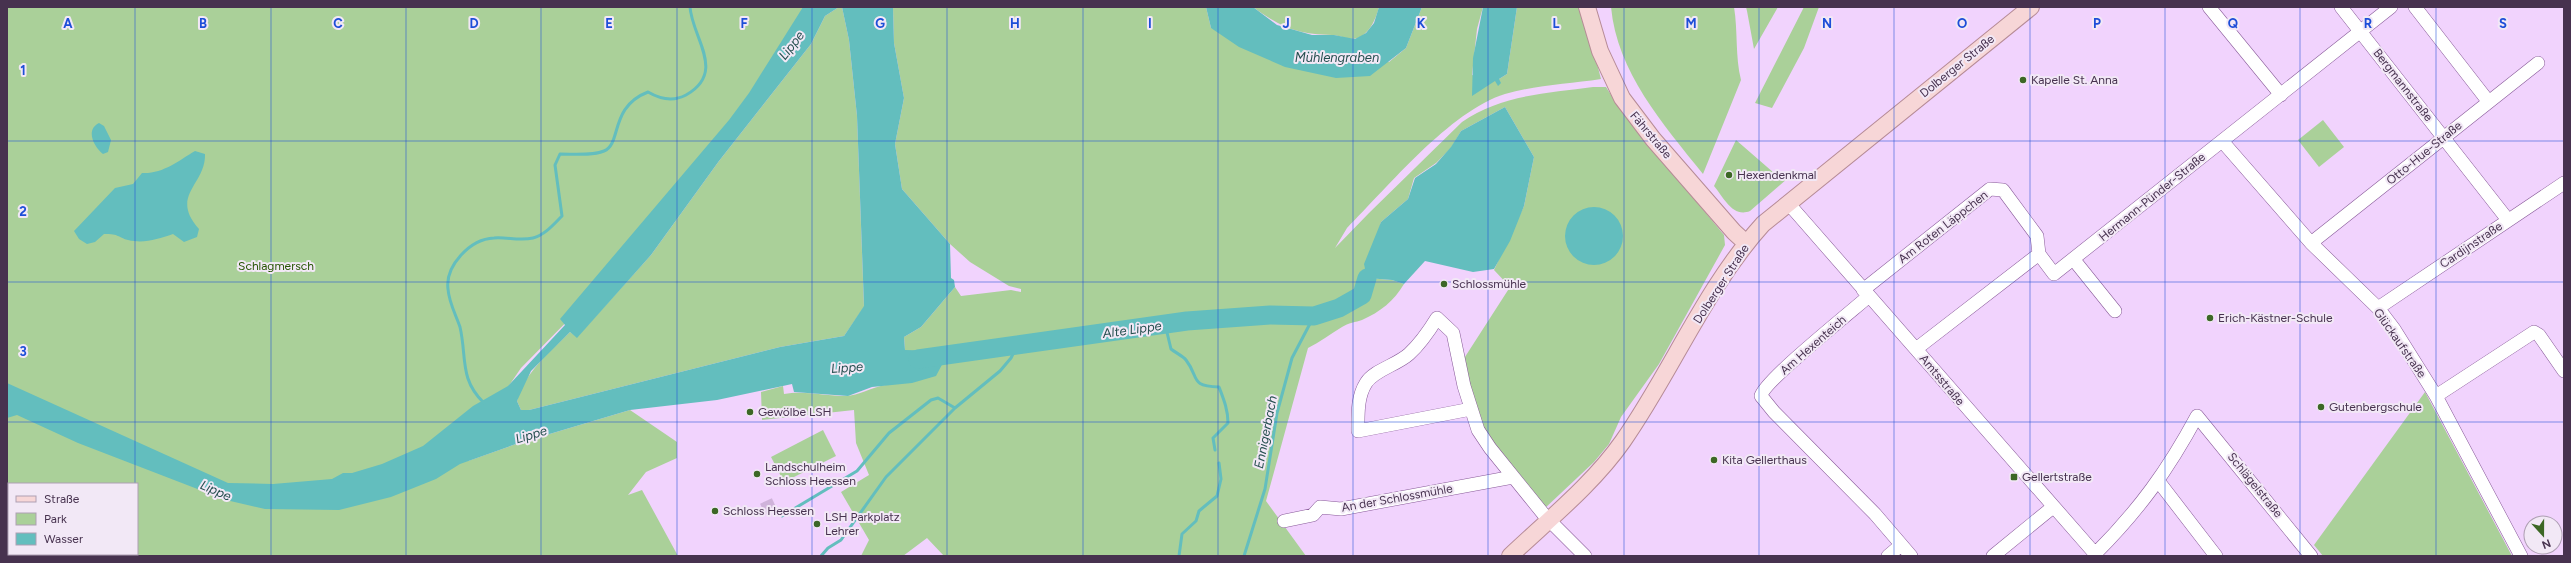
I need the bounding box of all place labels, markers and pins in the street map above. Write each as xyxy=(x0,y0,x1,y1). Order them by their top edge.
place label: Kapelle St. Anna xyxy=(2031,73,2118,87)
marker: Kapelle St. Anna xyxy=(2018,75,2028,85)
place label: Hexendenkmal xyxy=(1737,168,1816,182)
marker: Hexendenkmal xyxy=(1724,170,1734,180)
place label: Schlossmühle xyxy=(1452,277,1527,291)
marker: Schlossmühle xyxy=(1439,279,1449,289)
place label: Erich-Kästner-Schule xyxy=(2218,311,2333,325)
marker: Erich-Kästner-Schule xyxy=(2205,313,2215,323)
place label: Gutenbergschule xyxy=(2329,400,2422,414)
marker: Gutenbergschule xyxy=(2316,402,2326,412)
place label: Gewölbe LSH xyxy=(758,405,832,419)
marker: Gewölbe LSH xyxy=(745,407,755,417)
place label: Kita Gellerthaus xyxy=(1722,453,1807,467)
marker: Kita Gellerthaus xyxy=(1709,455,1719,465)
place label: Landschulheim Schloss Heessen xyxy=(765,460,856,488)
marker: Landschulheim Schloss Heessen xyxy=(752,469,762,479)
place label: Gellertstraße xyxy=(2022,470,2092,484)
marker: Gellertstraße xyxy=(2009,472,2019,482)
place label: Schloss Heessen xyxy=(723,504,814,518)
marker: Schloss Heessen xyxy=(710,506,720,516)
place label: LSH Parkplatz Lehrer xyxy=(825,510,900,538)
marker: LSH Parkplatz Lehrer xyxy=(812,519,822,529)

